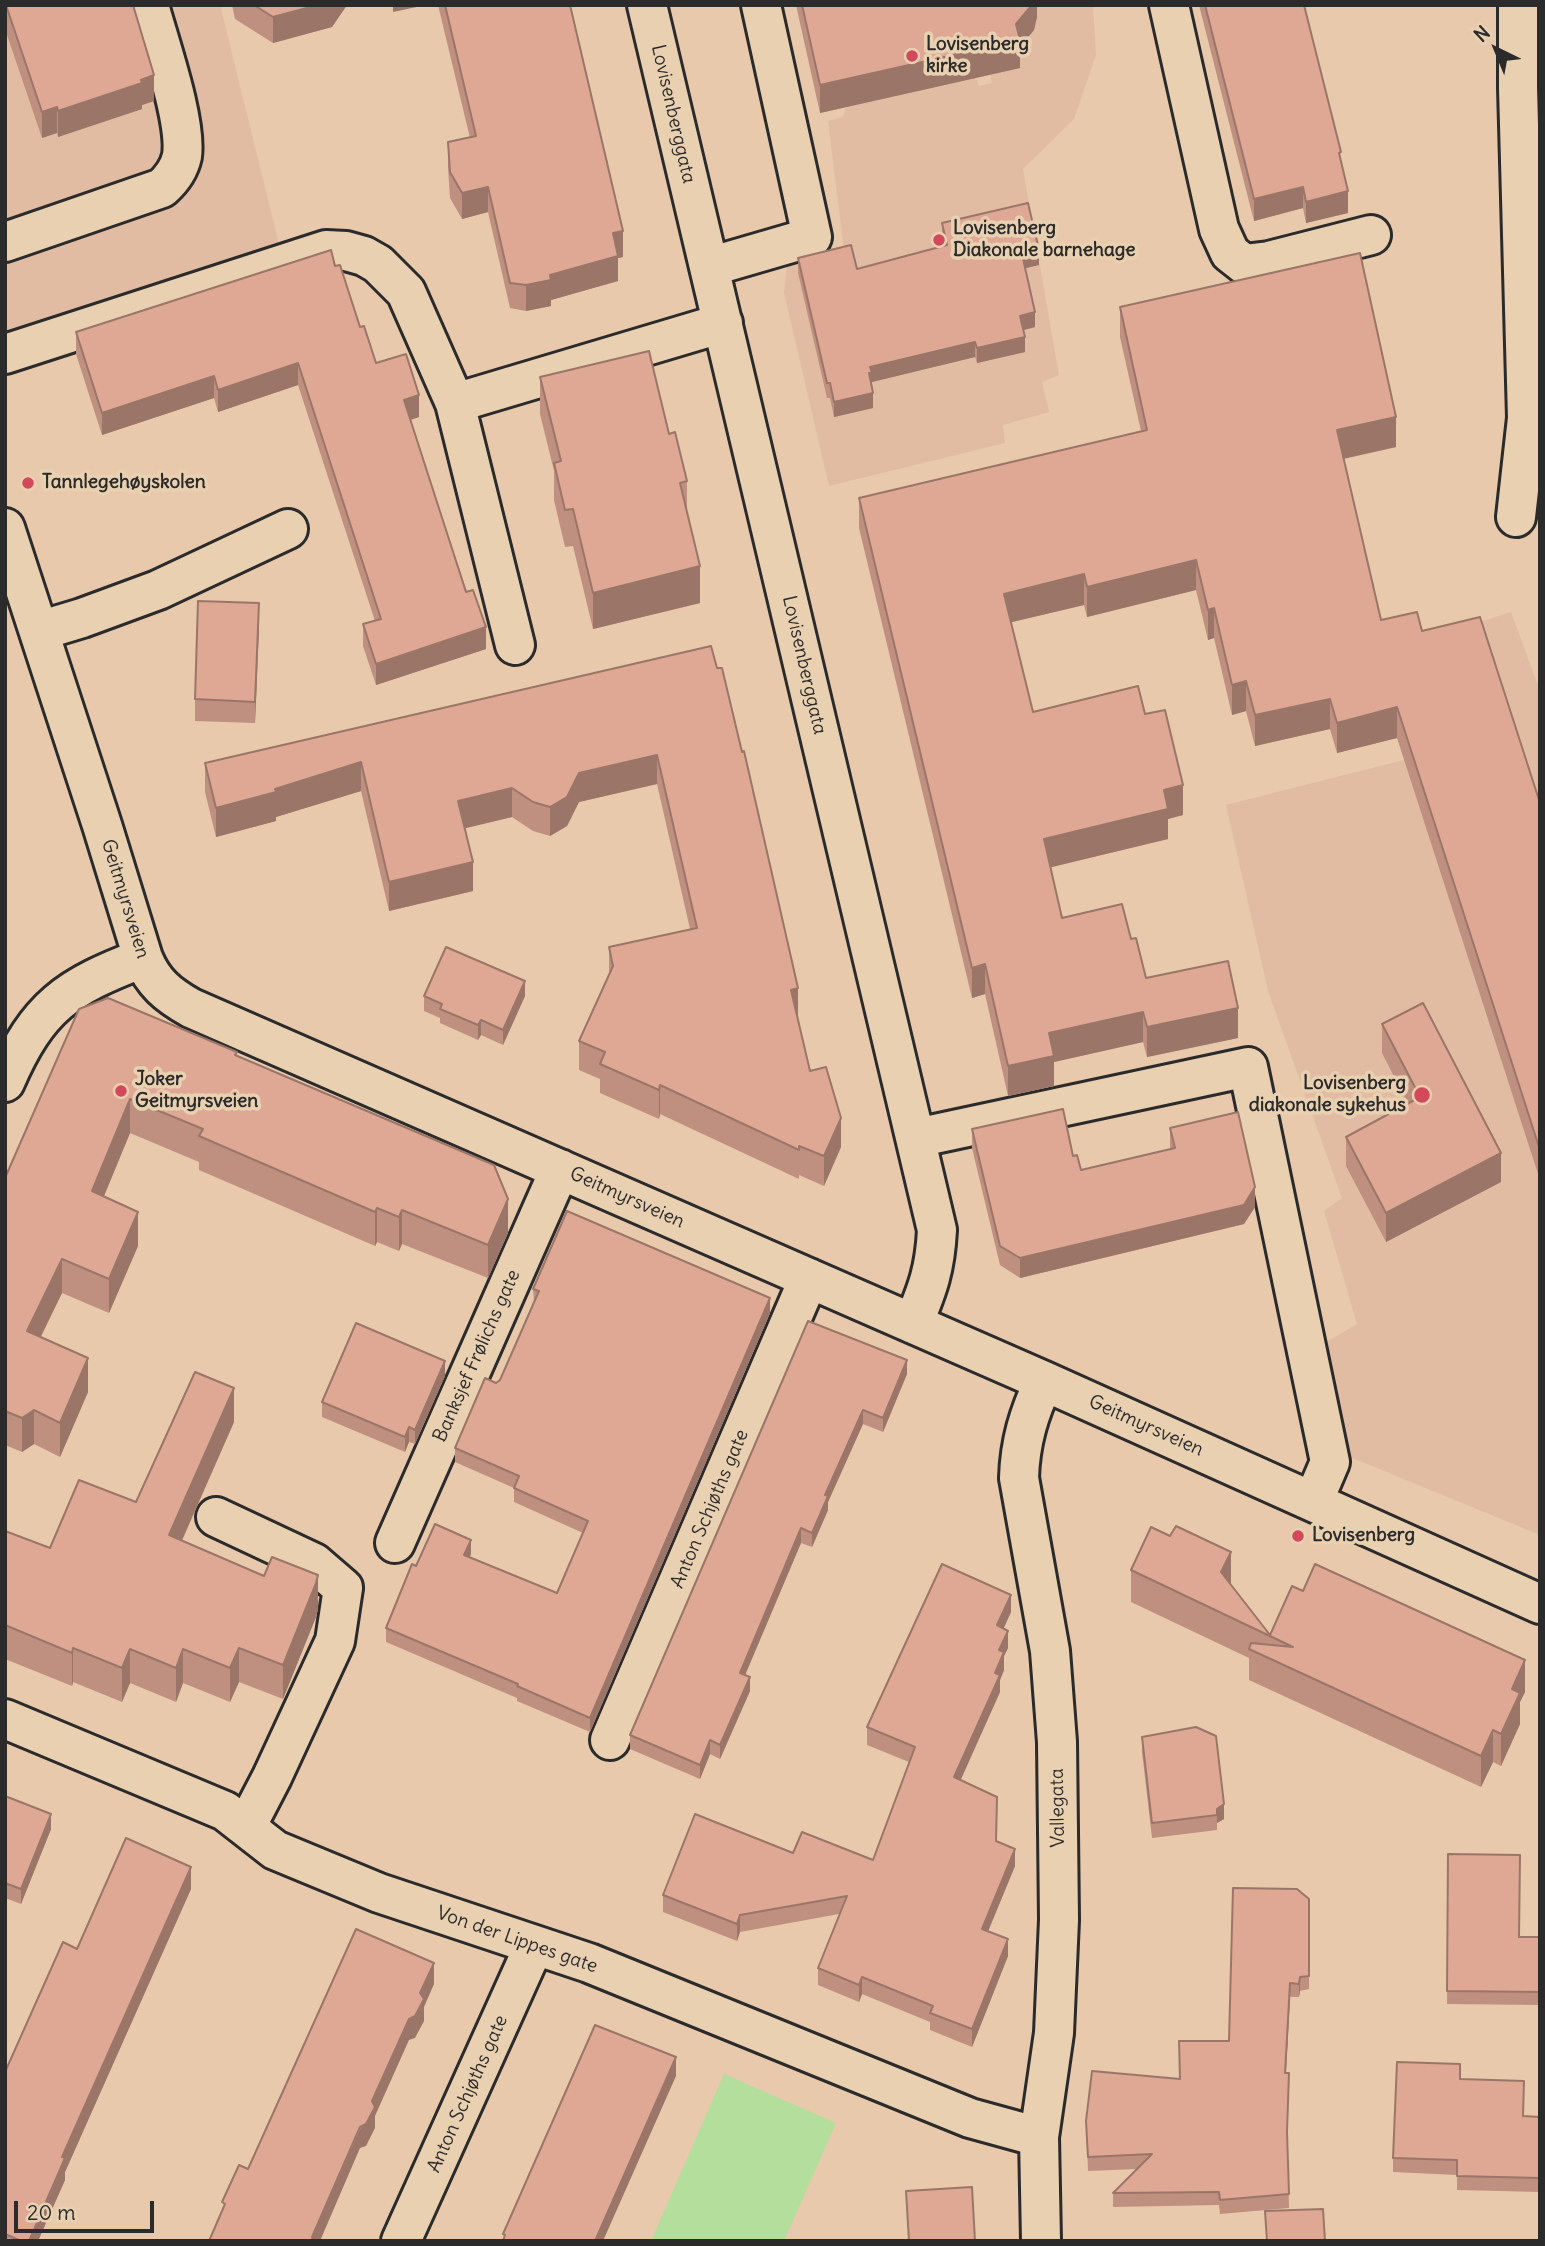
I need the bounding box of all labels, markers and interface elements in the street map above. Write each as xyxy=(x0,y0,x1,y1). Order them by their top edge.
north arrow xyxy=(1461,14,1531,84)
text: N xyxy=(1469,20,1495,47)
place label: Lovisenberg kirke xyxy=(926,34,1029,78)
street label: Lovisenberggata xyxy=(646,42,700,186)
marker: Lovisenberg kirke xyxy=(904,48,920,64)
place label: Lovisenberg Diakonale barnehage xyxy=(953,218,1136,262)
marker: Lovisenberg Diakonale barnehage xyxy=(931,232,947,248)
place label: Tannlegehøyskolen xyxy=(42,472,206,494)
marker: Tannlegehøyskolen xyxy=(20,475,36,491)
street label: Lovisenberggata xyxy=(777,593,831,737)
street label: Geitmyrsveien xyxy=(96,837,154,961)
place label: Joker Geitmyrsveien xyxy=(135,1069,258,1113)
place label: Lovisenberg diakonale sykehus xyxy=(1249,1073,1406,1117)
marker: Joker Geitmyrsveien xyxy=(113,1083,129,1099)
marker: Lovisenberg diakonale sykehus xyxy=(1412,1085,1432,1105)
street label: Geitmyrsveien xyxy=(566,1163,688,1233)
street label: Banksjef Frølichs gate xyxy=(429,1266,525,1446)
street label: Geitmyrsveien xyxy=(1085,1391,1207,1461)
street label: Anton Schjøths gate xyxy=(666,1426,754,1592)
place label: Lovisenberg xyxy=(1312,1525,1415,1547)
marker: Lovisenberg xyxy=(1290,1528,1306,1544)
street label: Vallegata xyxy=(1046,1768,1070,1848)
street label: Von der Lippes gate xyxy=(434,1902,600,1978)
street label: Anton Schjøths gate xyxy=(423,2012,513,2176)
scale bar xyxy=(18,2186,158,2230)
text: 20 m xyxy=(27,2199,76,2226)

